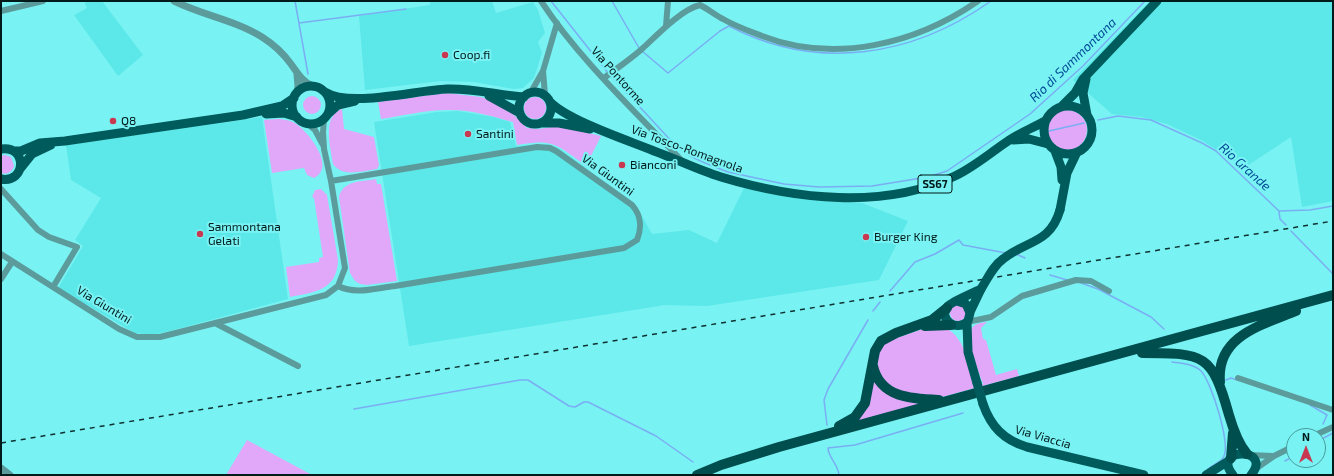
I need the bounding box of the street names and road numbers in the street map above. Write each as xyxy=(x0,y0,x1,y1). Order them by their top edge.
street label: Via Pontorme xyxy=(588,44,648,108)
street label: Via Tosco-Romagnola xyxy=(629,122,745,176)
street label: Via Giuntini xyxy=(579,151,637,199)
road number: SS67 xyxy=(918,175,952,193)
street label: Via Giuntini xyxy=(74,283,134,327)
street label: Via Viaccia xyxy=(1013,422,1073,452)

